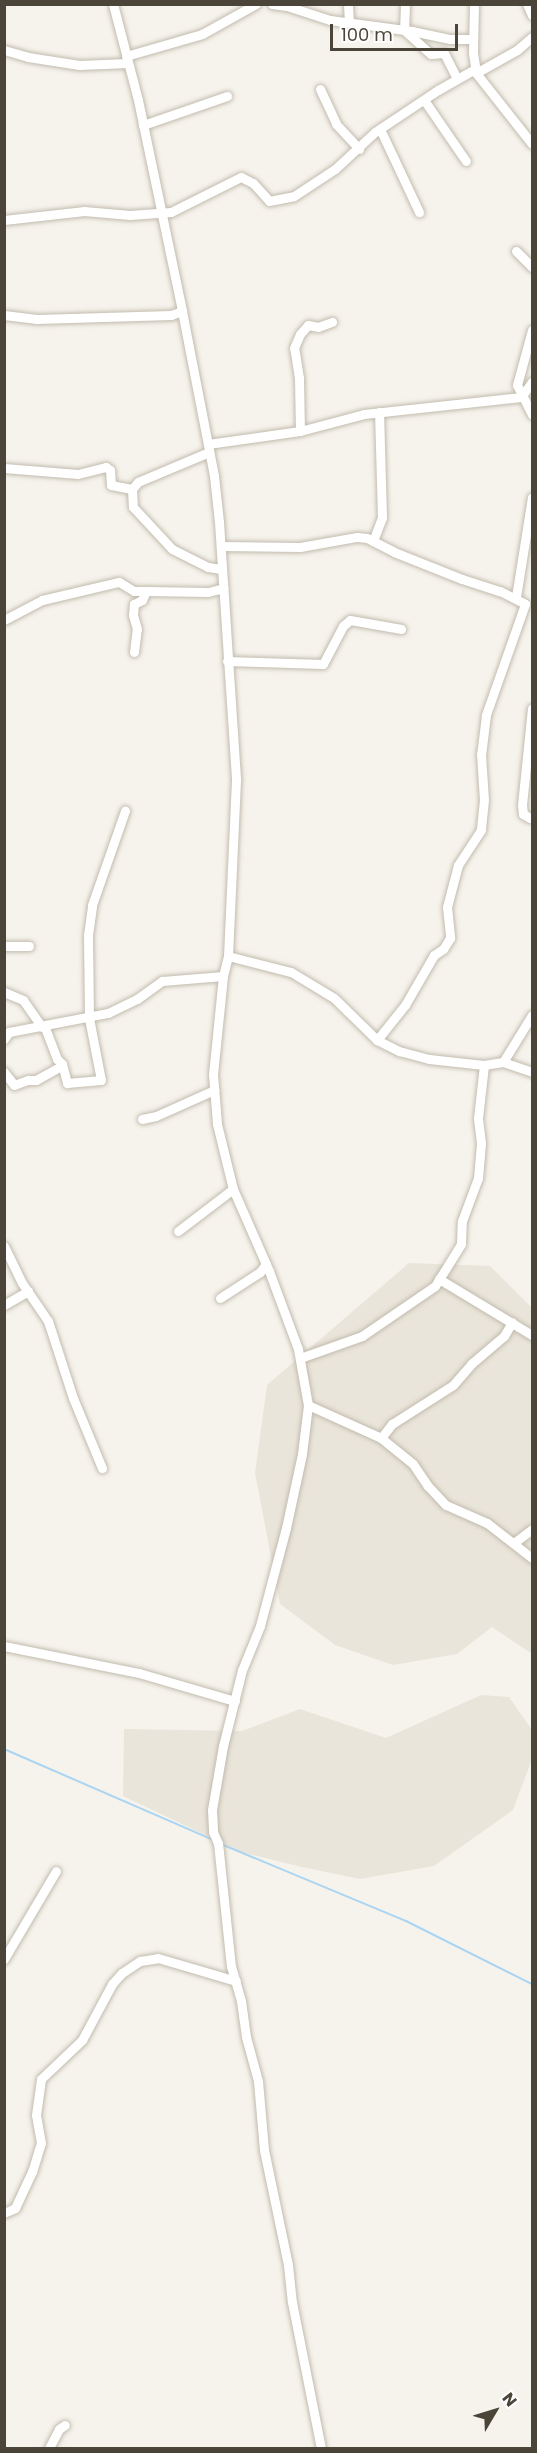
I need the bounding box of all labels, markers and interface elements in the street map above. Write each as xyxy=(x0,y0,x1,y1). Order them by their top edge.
scale bar xyxy=(333,12,460,50)
text: 100 m xyxy=(341,22,393,47)
north arrow xyxy=(465,2381,525,2441)
text: N xyxy=(497,2388,522,2411)

